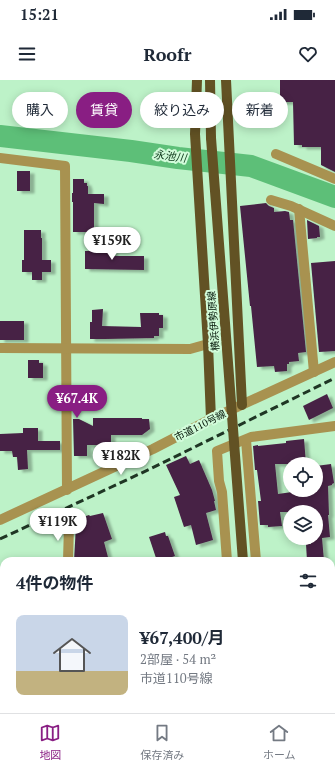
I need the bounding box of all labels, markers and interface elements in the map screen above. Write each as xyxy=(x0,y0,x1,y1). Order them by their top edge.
text: 15:21 xyxy=(20,4,59,24)
text: Roofr xyxy=(144,42,191,66)
icon: menu xyxy=(16,43,38,65)
icon: heart xyxy=(297,43,319,65)
chip: 購入 xyxy=(12,92,68,128)
chip: 賃貸 xyxy=(76,92,132,128)
chip: 絞り込み xyxy=(140,92,224,128)
chip: 新着 xyxy=(232,92,288,128)
water label: 永池川 xyxy=(153,147,188,165)
pin: ¥159K xyxy=(84,227,140,261)
text: ¥159K xyxy=(93,231,131,249)
street label: 横浜伊勢原線 xyxy=(205,291,222,351)
pin: ¥67.4K xyxy=(44,385,110,419)
text: ¥67.4K xyxy=(56,389,98,407)
street label: 市道110号線 xyxy=(172,407,228,444)
pin: ¥182K xyxy=(93,442,149,476)
text: ¥182K xyxy=(102,446,140,464)
map controls xyxy=(283,457,323,545)
button: locate xyxy=(283,457,323,497)
button: layers xyxy=(283,505,323,545)
pin: ¥119K xyxy=(30,508,86,542)
text: ¥119K xyxy=(39,512,77,530)
icon: filters xyxy=(297,570,319,592)
text: 4件の物件 xyxy=(16,571,94,594)
text: ¥67,400/月 xyxy=(140,626,225,649)
icon: home xyxy=(48,631,96,679)
text: 2部屋 · 54 m² xyxy=(140,650,216,668)
text: 市道110号線 xyxy=(140,669,213,687)
tab: 地図 xyxy=(39,722,61,762)
tab: 保存済み xyxy=(140,722,184,762)
tab: ホーム xyxy=(263,722,296,762)

